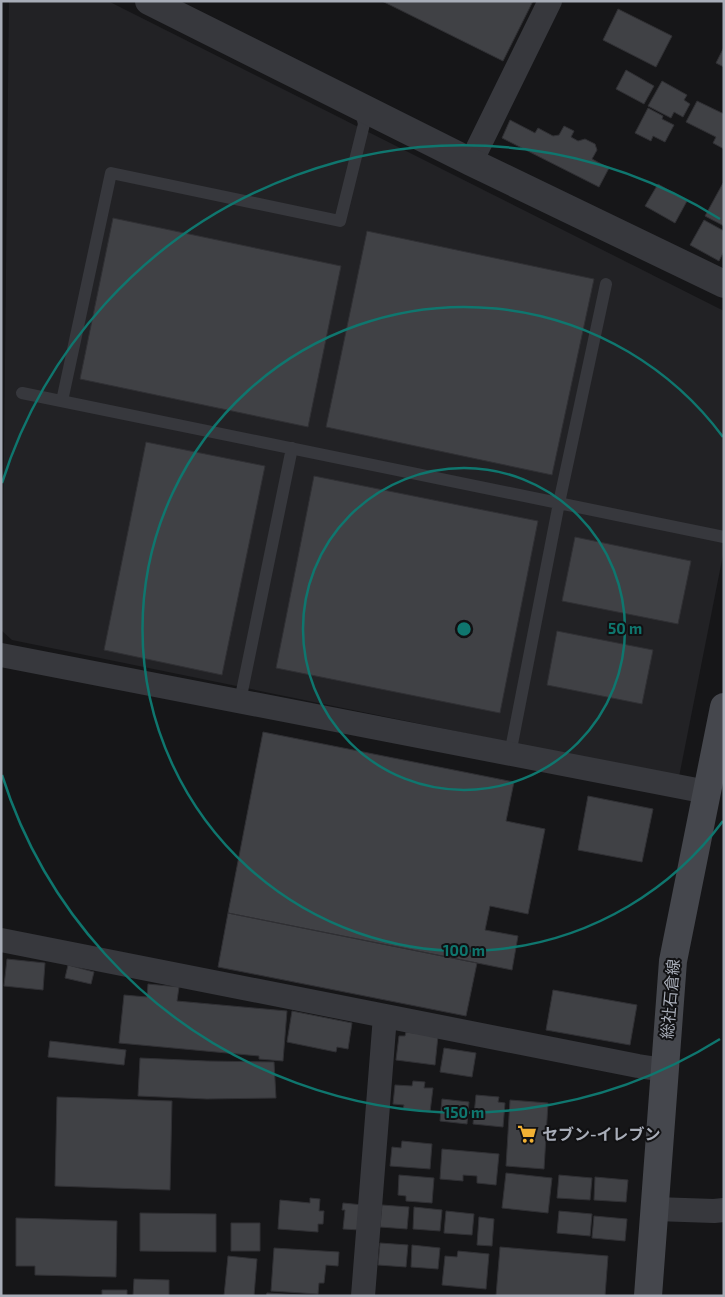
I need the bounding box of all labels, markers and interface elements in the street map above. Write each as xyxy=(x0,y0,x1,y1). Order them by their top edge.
text: 50 m xyxy=(608,619,642,637)
centre of rings xyxy=(455,620,473,638)
text: 100 m xyxy=(443,941,485,959)
street label: 総社石倉線 xyxy=(657,958,682,1040)
text: 150 m xyxy=(444,1103,484,1121)
supermarket icon: セブン-イレブン xyxy=(516,1123,538,1145)
place label: セブン-イレブン xyxy=(542,1124,661,1143)

